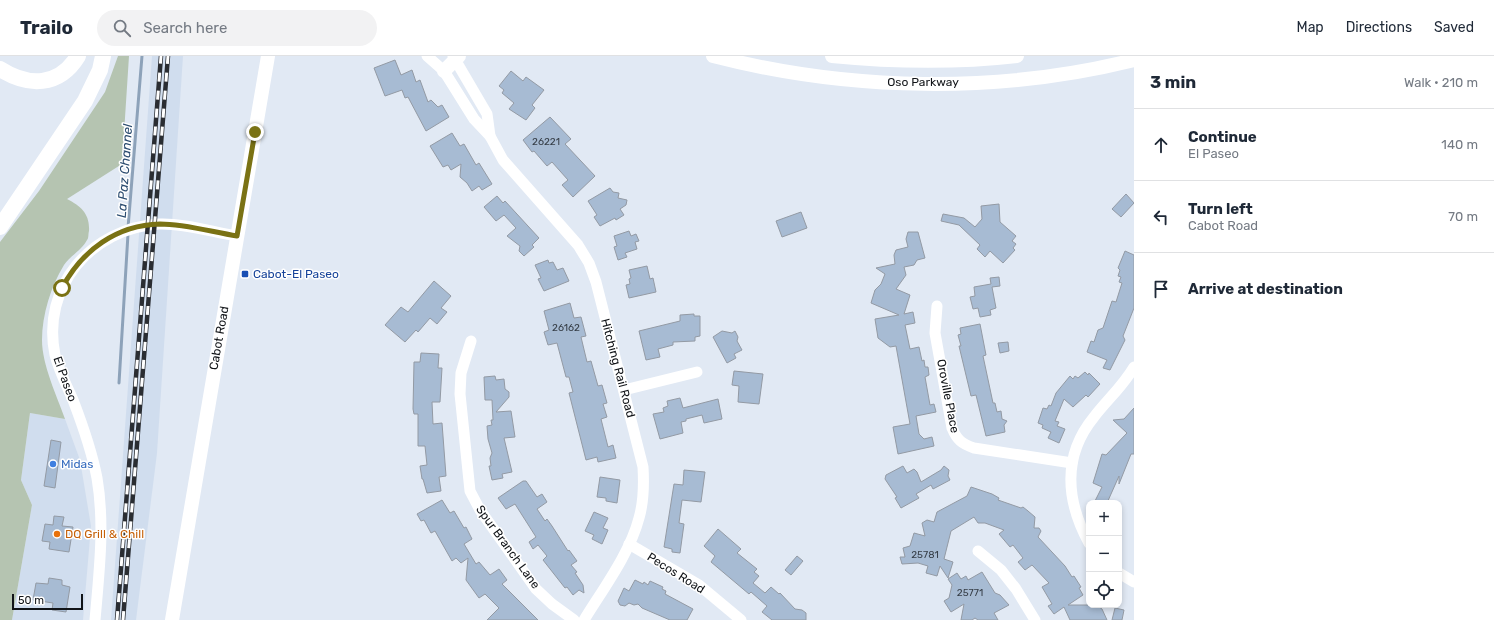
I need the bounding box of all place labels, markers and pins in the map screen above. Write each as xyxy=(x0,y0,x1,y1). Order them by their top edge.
place label: Cabot-El Paseo xyxy=(253,267,339,281)
marker: Cabot-El Paseo xyxy=(240,269,250,279)
place label: Midas xyxy=(61,457,93,471)
marker: Midas xyxy=(48,459,58,469)
place label: DQ Grill & Chill xyxy=(65,527,144,541)
marker: DQ Grill & Chill xyxy=(52,529,62,539)

